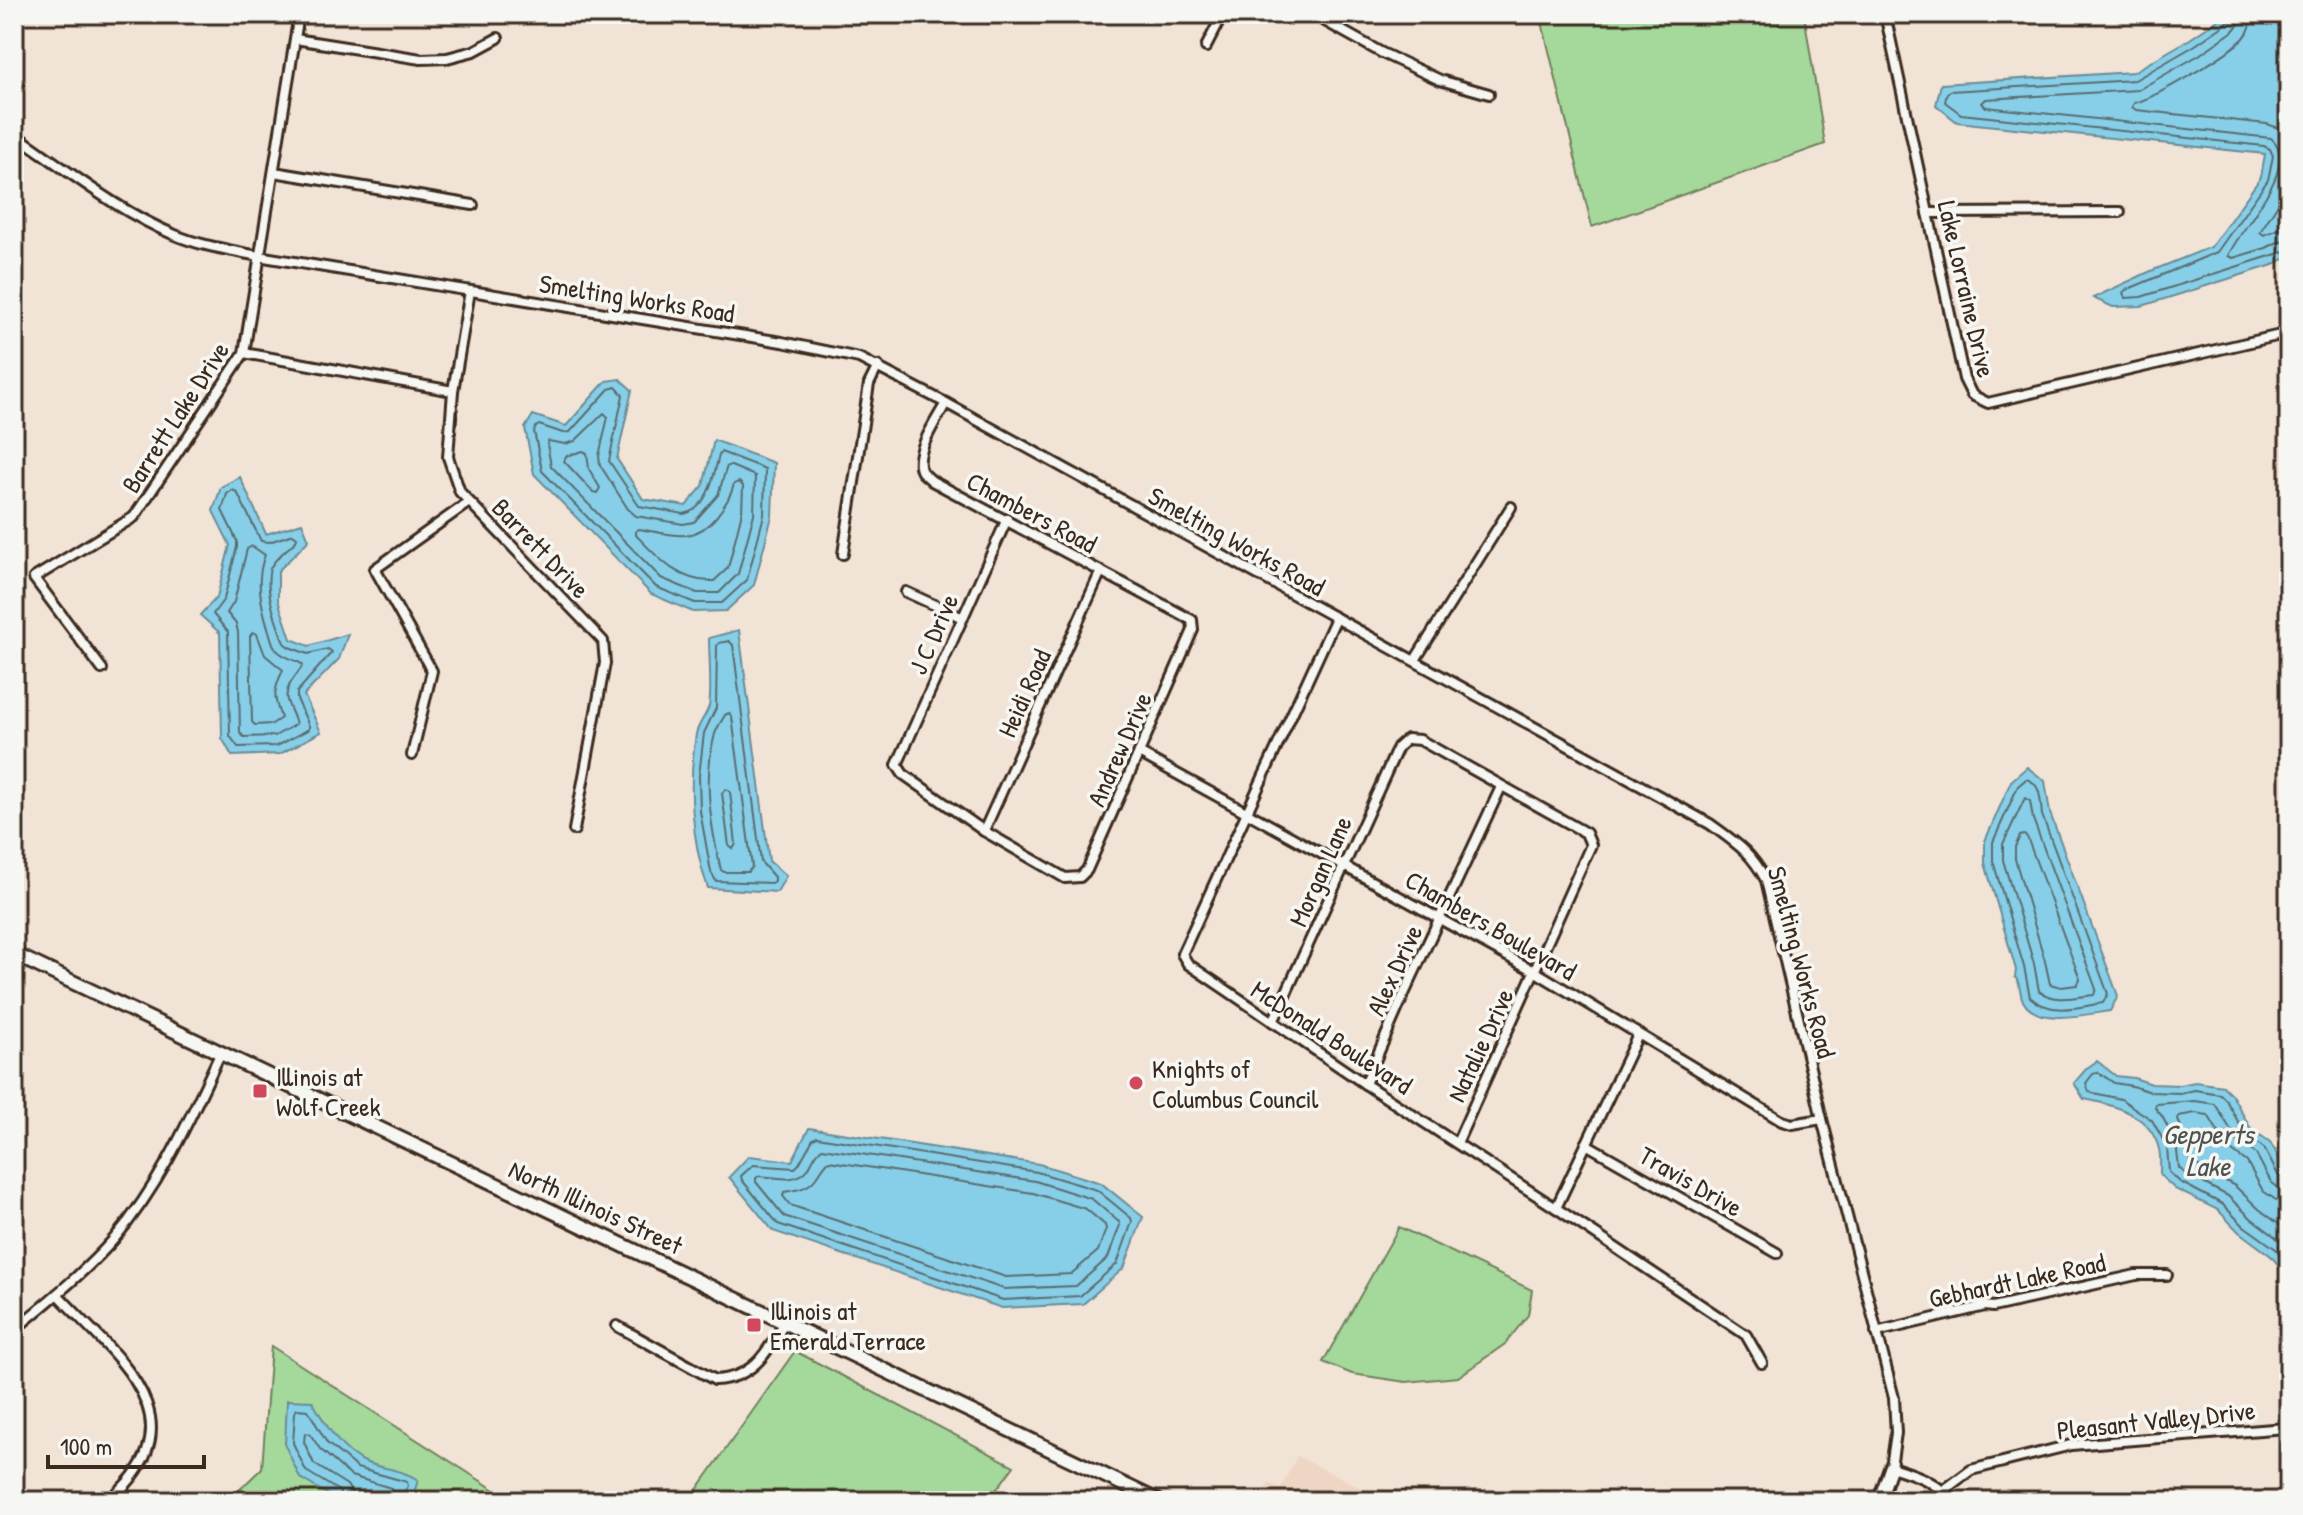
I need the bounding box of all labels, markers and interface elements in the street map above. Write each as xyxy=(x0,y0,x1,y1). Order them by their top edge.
street label: Lake Lorraine Drive xyxy=(1930,197,2004,381)
street label: Smelting Works Road xyxy=(537,265,737,331)
street label: Barrett Lake Drive xyxy=(113,335,237,499)
street label: Chambers Road xyxy=(961,463,1103,561)
street label: Smelting Works Road xyxy=(1142,478,1332,604)
street label: Barrett Drive xyxy=(484,490,598,606)
street label: J C Drive xyxy=(900,588,966,680)
street label: Heidi Road xyxy=(989,643,1059,743)
street label: Andrew Drive xyxy=(1078,686,1160,812)
street label: Morgan Lane xyxy=(1280,810,1360,932)
street label: Chambers Boulevard xyxy=(1399,862,1583,988)
street label: Smelting Works Road xyxy=(1760,862,1844,1062)
street label: Alex Drive xyxy=(1358,919,1430,1021)
street label: McDonald Boulevard xyxy=(1245,972,1419,1102)
street label: Natalie Drive xyxy=(1439,983,1521,1107)
place label: Knights of Columbus Council xyxy=(1152,1051,1319,1116)
place label: Illinois at Wolf Creek xyxy=(276,1059,381,1124)
marker: Knights of Columbus Council xyxy=(1127,1074,1145,1092)
marker: Illinois at Wolf Creek xyxy=(251,1082,269,1100)
water label: Gepperts Lake xyxy=(2163,1115,2256,1185)
street label: Travis Drive xyxy=(1633,1137,1749,1225)
street label: North Illinois Street xyxy=(503,1151,689,1263)
street label: Gebhardt Lake Road xyxy=(1926,1244,2108,1316)
place label: Illinois at Emerald Terrace xyxy=(770,1293,926,1358)
marker: Illinois at Emerald Terrace xyxy=(745,1316,763,1334)
street label: Pleasant Valley Drive xyxy=(2055,1392,2257,1448)
scale bar xyxy=(48,1419,204,1469)
text: 100 m xyxy=(60,1430,112,1462)

